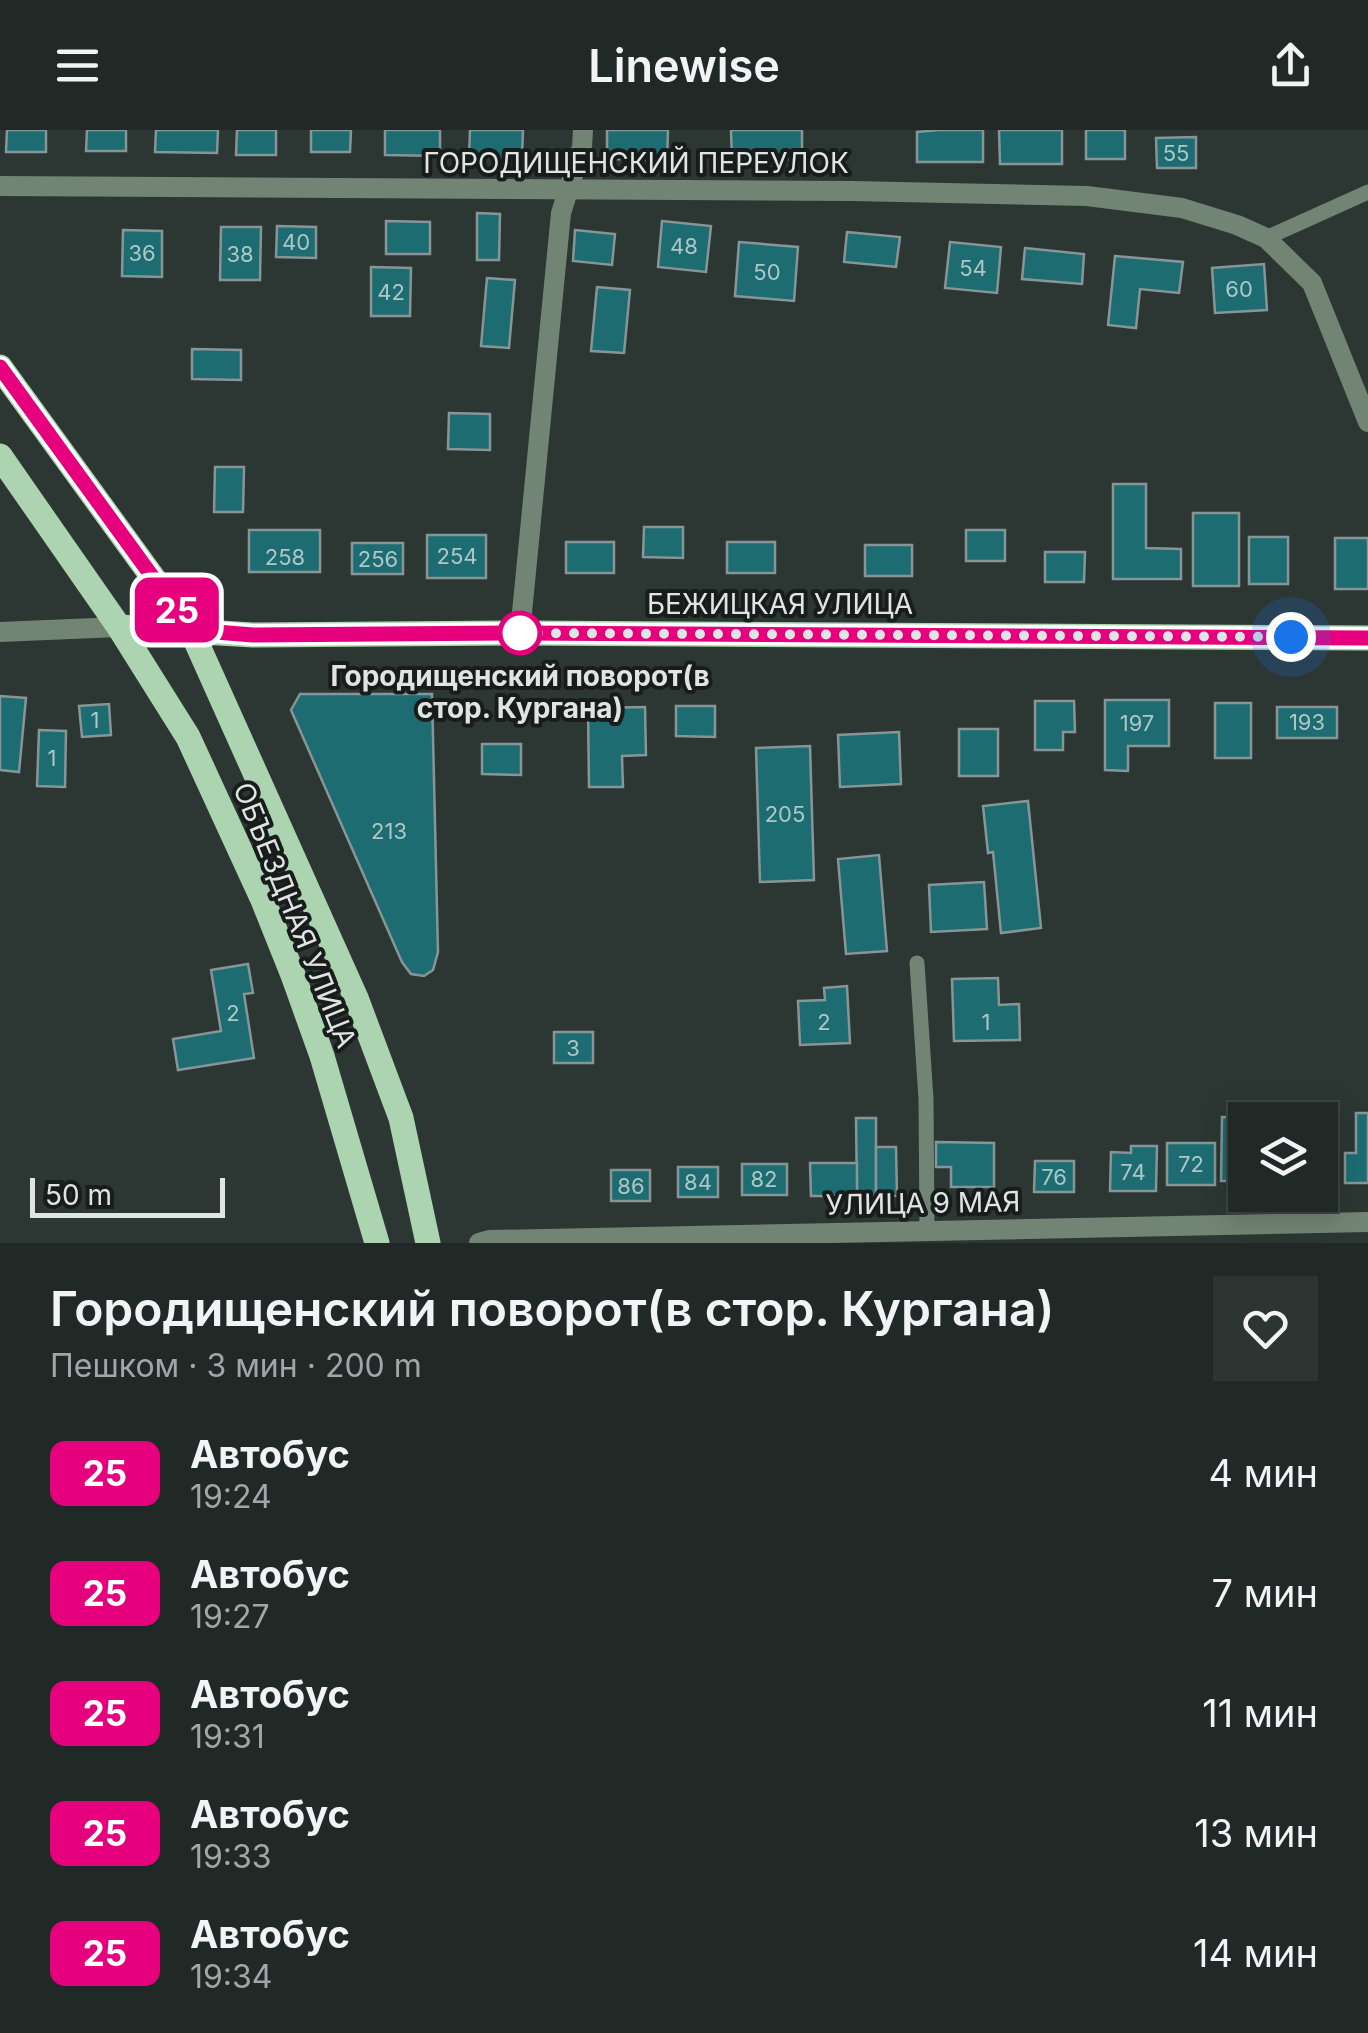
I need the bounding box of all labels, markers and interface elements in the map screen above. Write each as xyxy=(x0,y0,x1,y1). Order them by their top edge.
icon: menu xyxy=(50,38,105,93)
text: Linewise xyxy=(588,38,780,93)
icon: share xyxy=(1263,38,1318,93)
house number: 55 xyxy=(1163,140,1189,166)
street label: ГОРОДИЩЕНСКИЙ ПЕРЕУЛОК xyxy=(423,145,849,180)
house number: 40 xyxy=(282,229,310,255)
house number: 48 xyxy=(670,233,698,259)
house number: 36 xyxy=(128,240,156,266)
house number: 38 xyxy=(226,241,254,267)
house number: 54 xyxy=(959,255,987,281)
house number: 50 xyxy=(753,259,781,285)
house number: 60 xyxy=(1225,276,1253,302)
house number: 42 xyxy=(377,279,405,305)
house number: 254 xyxy=(436,543,478,569)
house number: 258 xyxy=(265,544,305,570)
house number: 256 xyxy=(358,546,398,572)
line badge: 25 xyxy=(132,578,222,642)
street label: БЕЖИЦКАЯ УЛИЦА xyxy=(647,587,913,621)
text: 25 xyxy=(155,589,199,631)
marker: Городищенский поворот(в стор. Кургана) xyxy=(499,612,541,654)
your location xyxy=(1266,612,1316,662)
place label: Городищенский поворот(в стор. Кургана) xyxy=(330,659,710,725)
house number: 1 xyxy=(91,707,99,733)
house number: 193 xyxy=(1289,709,1325,735)
house number: 197 xyxy=(1120,710,1154,736)
house number: 1 xyxy=(48,745,56,771)
street label: ОБЪЕЗДНАЯ УЛИЦА xyxy=(226,777,364,1053)
house number: 205 xyxy=(765,801,805,827)
house number: 213 xyxy=(371,818,407,844)
house number: 2 xyxy=(226,1000,240,1026)
house number: 2 xyxy=(817,1009,831,1035)
house number: 1 xyxy=(982,1009,990,1035)
house number: 3 xyxy=(566,1035,580,1061)
map controls xyxy=(1228,1102,1338,1212)
button: layers xyxy=(1228,1102,1338,1212)
house number: 72 xyxy=(1178,1151,1204,1177)
house number: 74 xyxy=(1120,1159,1146,1185)
house number: 76 xyxy=(1041,1164,1067,1190)
house number: 82 xyxy=(750,1166,778,1192)
house number: 84 xyxy=(684,1169,712,1195)
scale bar xyxy=(30,1173,225,1218)
house number: 86 xyxy=(617,1173,645,1199)
text: 50 m xyxy=(45,1178,112,1212)
street label: УЛИЦА 9 МАЯ xyxy=(825,1184,1021,1222)
button: heart xyxy=(1213,1276,1318,1381)
text: Городищенский поворот(в стор. Кургана) xyxy=(50,1279,1054,1338)
text: Пешком · 3 мин · 200 m xyxy=(50,1346,422,1385)
text: Автобус xyxy=(190,1431,350,1477)
text: 4 мин xyxy=(1209,1450,1318,1496)
text: 25 xyxy=(83,1452,127,1494)
text: 19:24 xyxy=(190,1477,272,1516)
text: Автобус xyxy=(190,1551,350,1597)
text: 7 мин xyxy=(1212,1570,1318,1616)
text: 25 xyxy=(83,1572,127,1614)
text: 19:27 xyxy=(190,1597,270,1636)
text: Автобус xyxy=(190,1671,350,1717)
text: 11 мин xyxy=(1202,1690,1318,1736)
text: 25 xyxy=(83,1692,127,1734)
text: 19:31 xyxy=(190,1717,265,1756)
text: Автобус xyxy=(190,1791,350,1837)
text: 13 мин xyxy=(1194,1810,1318,1856)
text: 25 xyxy=(83,1812,127,1854)
text: 19:33 xyxy=(190,1837,272,1876)
text: Автобус xyxy=(190,1911,350,1957)
text: 14 мин xyxy=(1193,1930,1318,1976)
text: 25 xyxy=(83,1932,127,1974)
text: 19:34 xyxy=(190,1957,273,1996)

